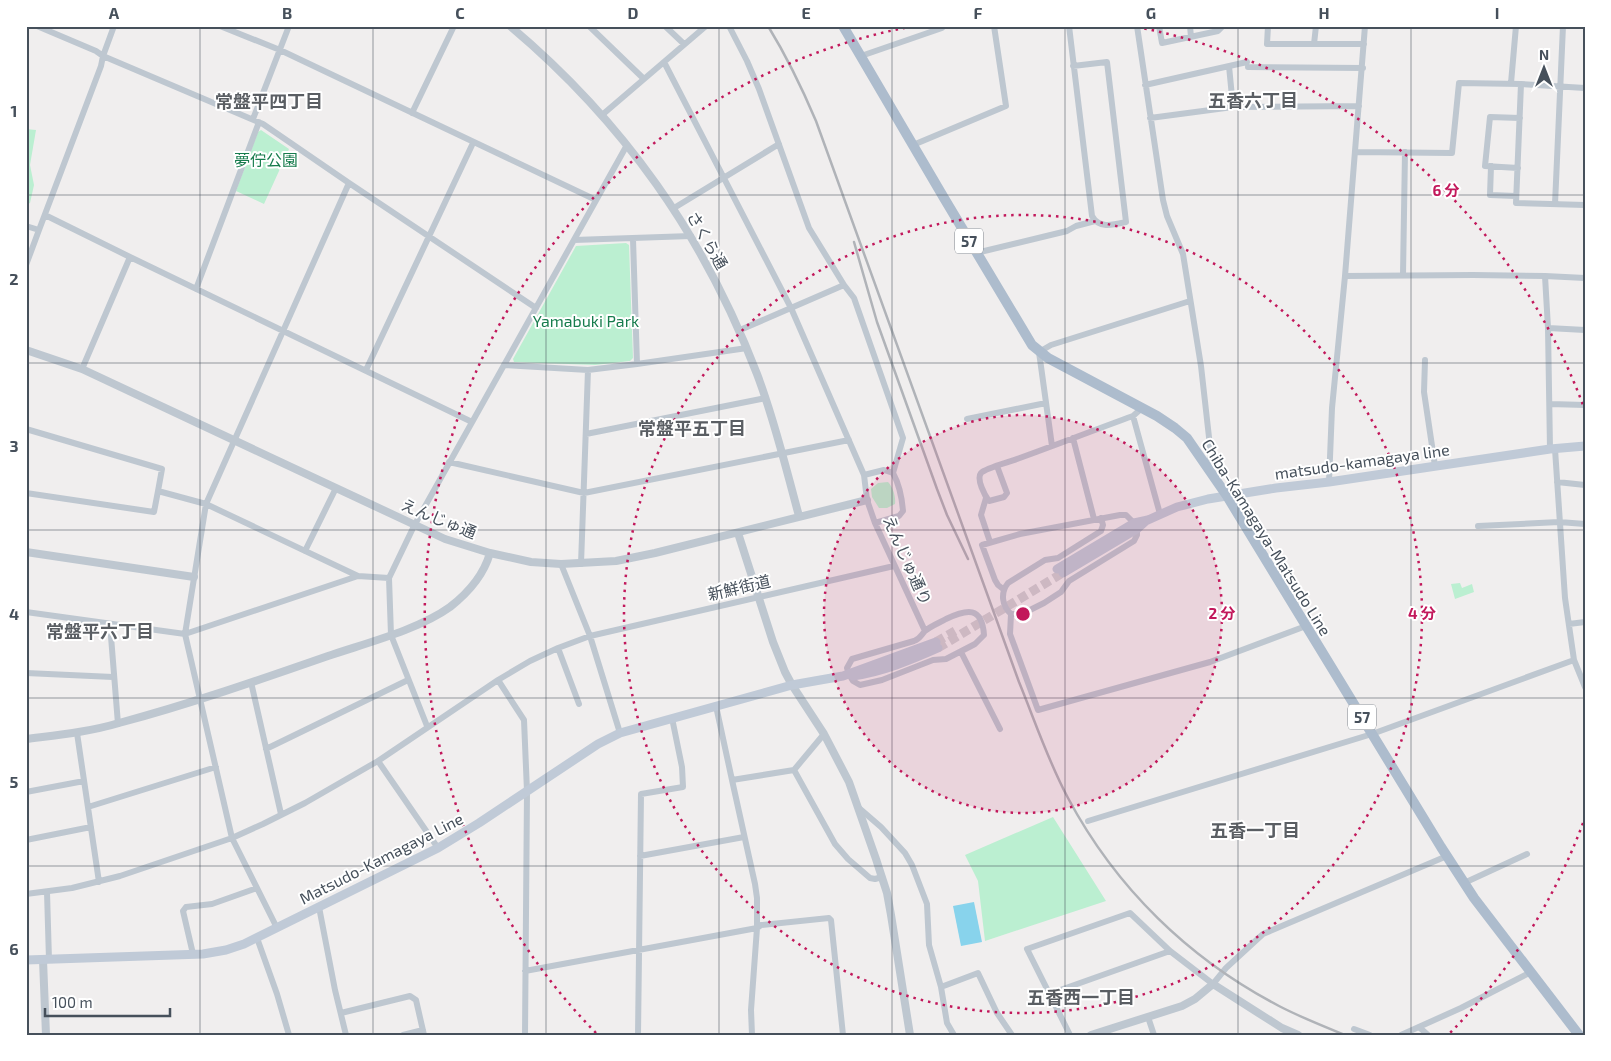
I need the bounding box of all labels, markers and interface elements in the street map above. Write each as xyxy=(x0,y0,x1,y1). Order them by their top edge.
text: A xyxy=(109,3,120,22)
text: B xyxy=(282,3,292,22)
text: C xyxy=(455,3,465,22)
text: D xyxy=(628,3,639,22)
text: E xyxy=(801,3,811,22)
text: F xyxy=(974,3,983,22)
text: G xyxy=(1146,3,1156,22)
text: H xyxy=(1318,3,1330,22)
text: I xyxy=(1495,3,1499,22)
north arrow xyxy=(1518,42,1568,92)
text: N xyxy=(1539,46,1549,63)
district label: 五香六丁目 xyxy=(1208,89,1298,111)
district label: 常盤平四丁目 xyxy=(215,90,323,112)
text: 1 xyxy=(11,101,17,120)
park label: 夢佇公園 xyxy=(234,150,298,169)
text: 6 分 xyxy=(1432,181,1460,199)
street label: さくら通 xyxy=(684,208,732,272)
road number: 57 xyxy=(955,228,983,254)
text: 2 xyxy=(9,269,19,288)
park label: Yamabuki Park xyxy=(533,311,639,330)
district label: 常盤平五丁目 xyxy=(638,417,746,439)
street label: Chiba-Kamagaya-Matsudo Line xyxy=(1198,435,1336,639)
text: 3 xyxy=(9,436,19,455)
street label: matsudo-kamagaya line xyxy=(1273,439,1451,483)
street label: えんじゅ通 xyxy=(398,494,480,542)
street label: えんじゅ通り xyxy=(880,512,936,608)
street label: 新鮮街道 xyxy=(706,571,772,603)
text: 4 xyxy=(9,604,19,623)
text: 2 分 xyxy=(1209,604,1235,622)
text: 4 分 xyxy=(1408,604,1436,622)
centre of rings xyxy=(1014,605,1032,623)
district label: 常盤平六丁目 xyxy=(46,620,154,642)
road number: 57 xyxy=(1348,704,1376,730)
text: 5 xyxy=(10,772,19,791)
street label: Matsudo-Kamagaya Line xyxy=(296,808,466,908)
district label: 五香一丁目 xyxy=(1210,819,1300,841)
text: 6 xyxy=(9,939,19,958)
scale bar xyxy=(45,986,170,1018)
district label: 五香西一丁目 xyxy=(1027,986,1135,1008)
text: 100 m xyxy=(52,993,93,1011)

